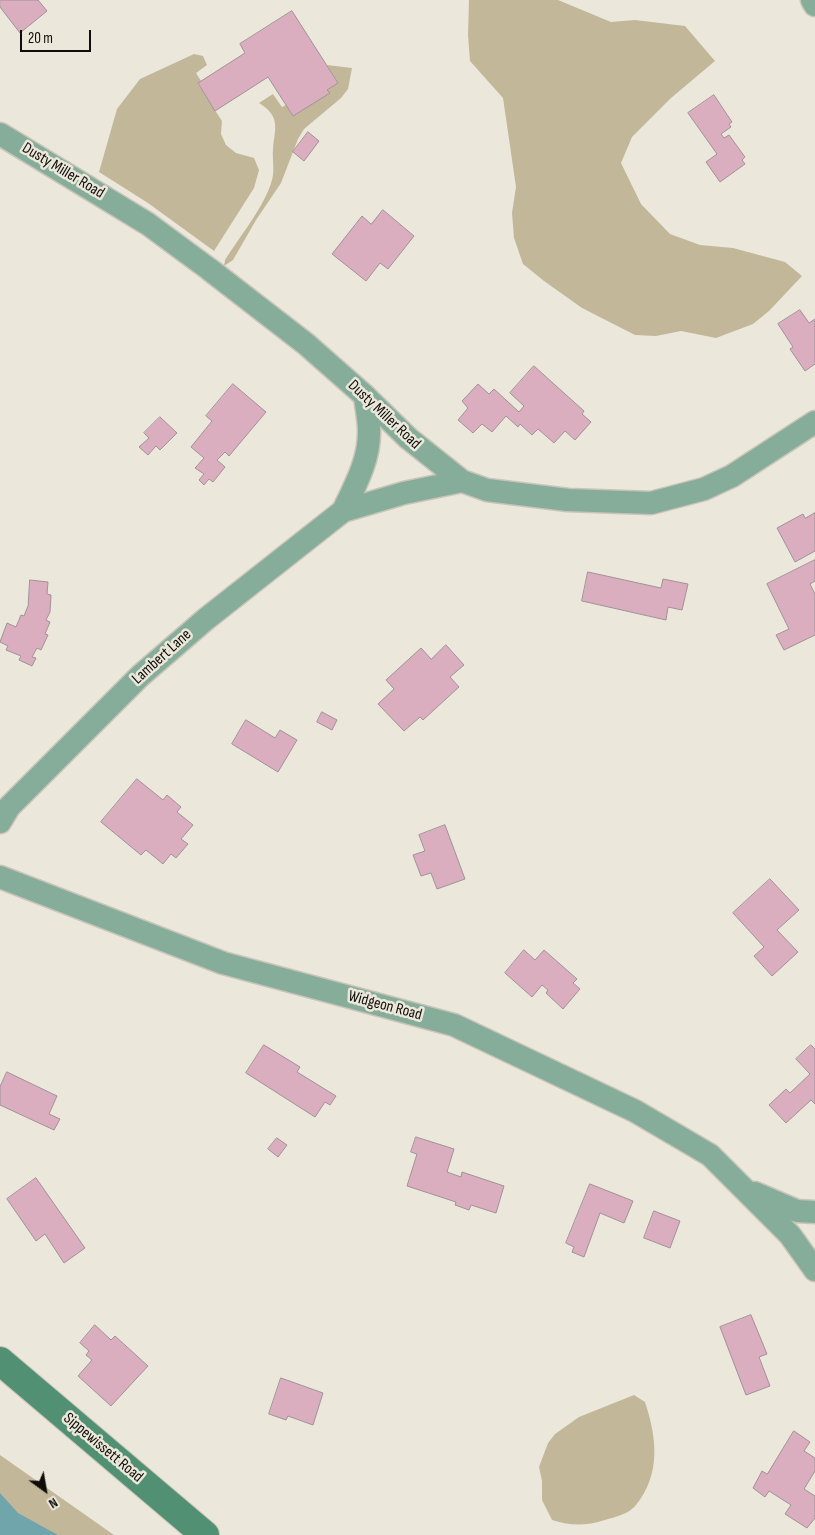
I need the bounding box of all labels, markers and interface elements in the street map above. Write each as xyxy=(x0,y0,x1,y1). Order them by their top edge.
scale bar xyxy=(22,20,94,52)
text: 20 m xyxy=(28,29,53,48)
street label: Dusty Miller Road xyxy=(18,139,108,203)
street label: Dusty Miller Road xyxy=(344,376,424,454)
street label: Lambert Lane xyxy=(128,625,196,689)
street label: Widgeon Road xyxy=(346,987,424,1025)
street label: Sippewissett Road xyxy=(59,1409,147,1487)
north arrow xyxy=(20,1465,70,1515)
text: N xyxy=(46,1494,61,1512)

